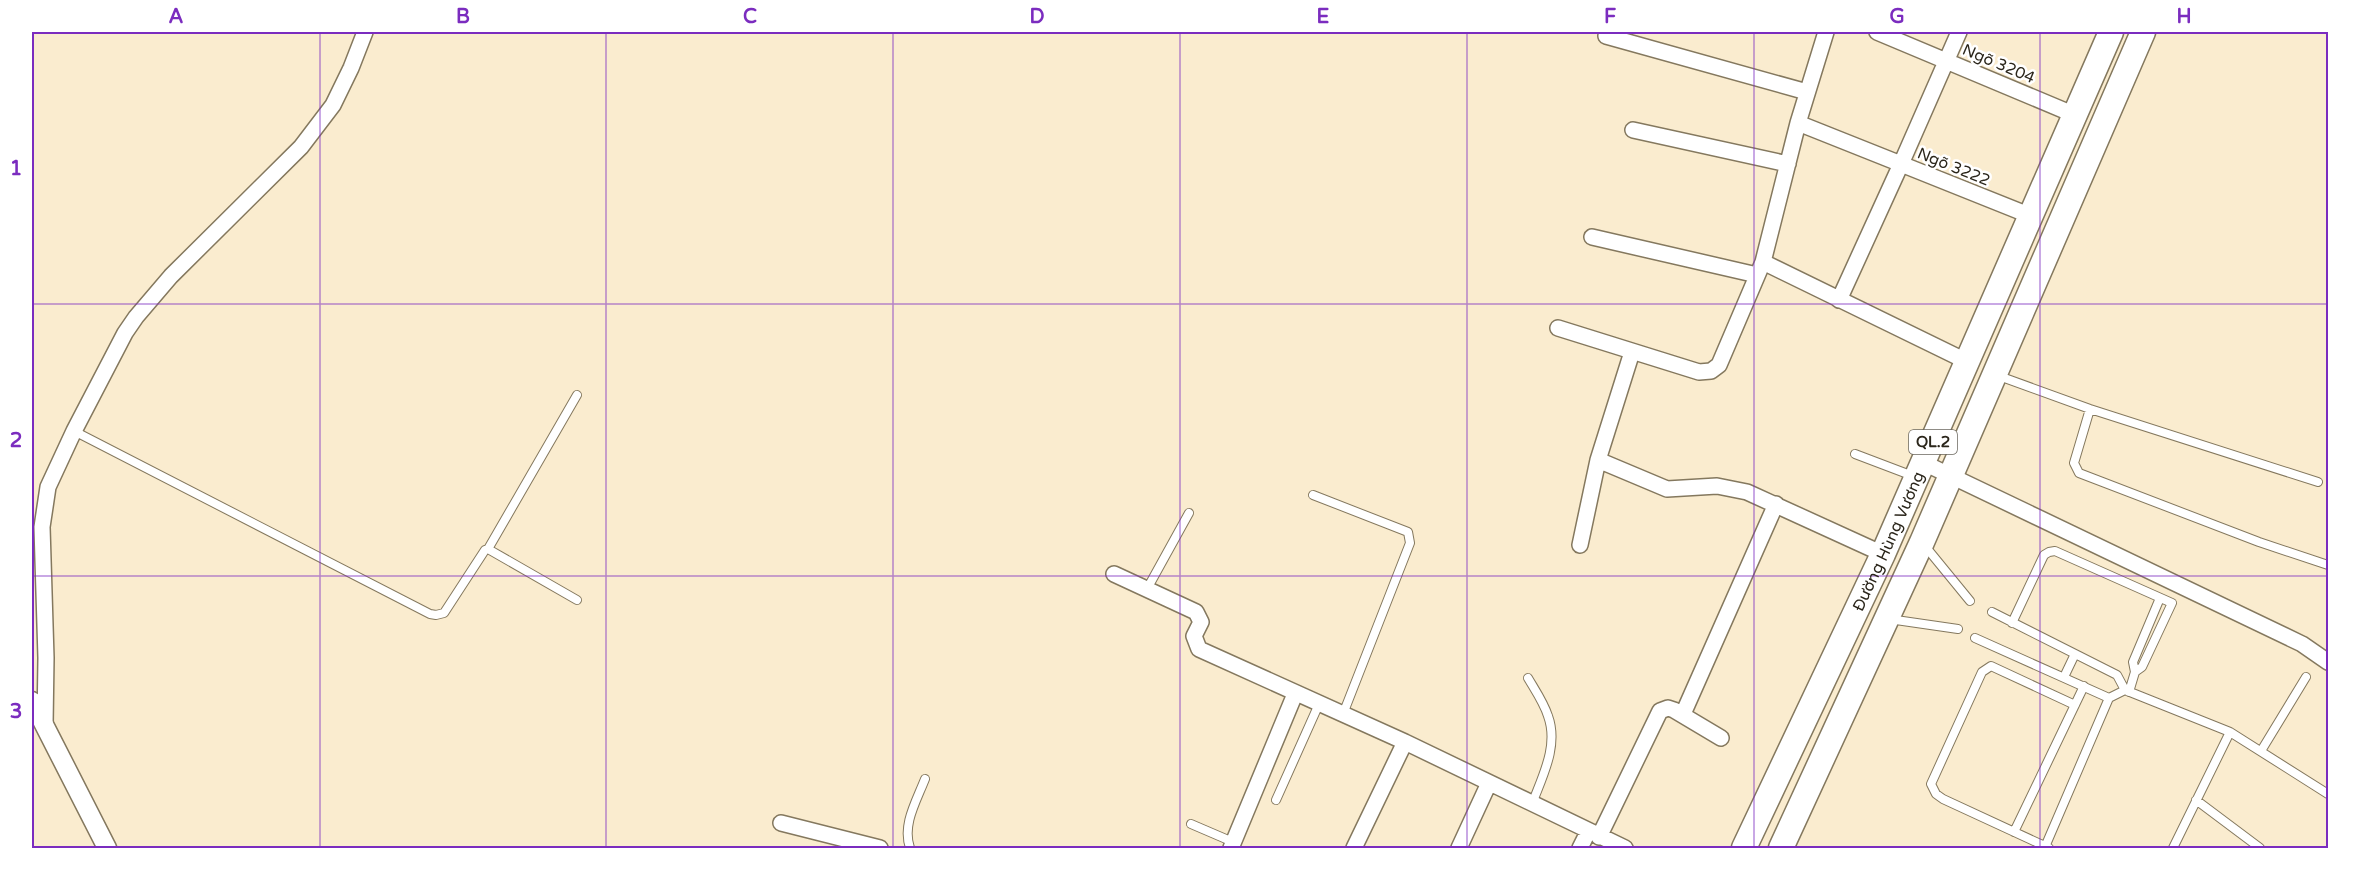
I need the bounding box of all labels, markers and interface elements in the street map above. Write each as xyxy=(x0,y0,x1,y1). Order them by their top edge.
text: A xyxy=(169,5,184,29)
text: B xyxy=(456,5,470,29)
text: C xyxy=(743,5,757,29)
text: D xyxy=(1029,5,1045,29)
text: E xyxy=(1317,5,1330,29)
text: F xyxy=(1604,5,1616,29)
text: G xyxy=(1889,5,1905,29)
text: H xyxy=(2176,5,2192,29)
street label: Ngõ 3204 xyxy=(1959,40,2038,88)
street label: Ngõ 3222 xyxy=(1914,143,1993,191)
text: 1 xyxy=(10,157,22,181)
text: 2 xyxy=(10,429,22,453)
road number: QL.2 xyxy=(1909,430,1957,454)
street label: Đường Hùng Vương xyxy=(1848,468,1929,615)
text: 3 xyxy=(10,700,22,724)

